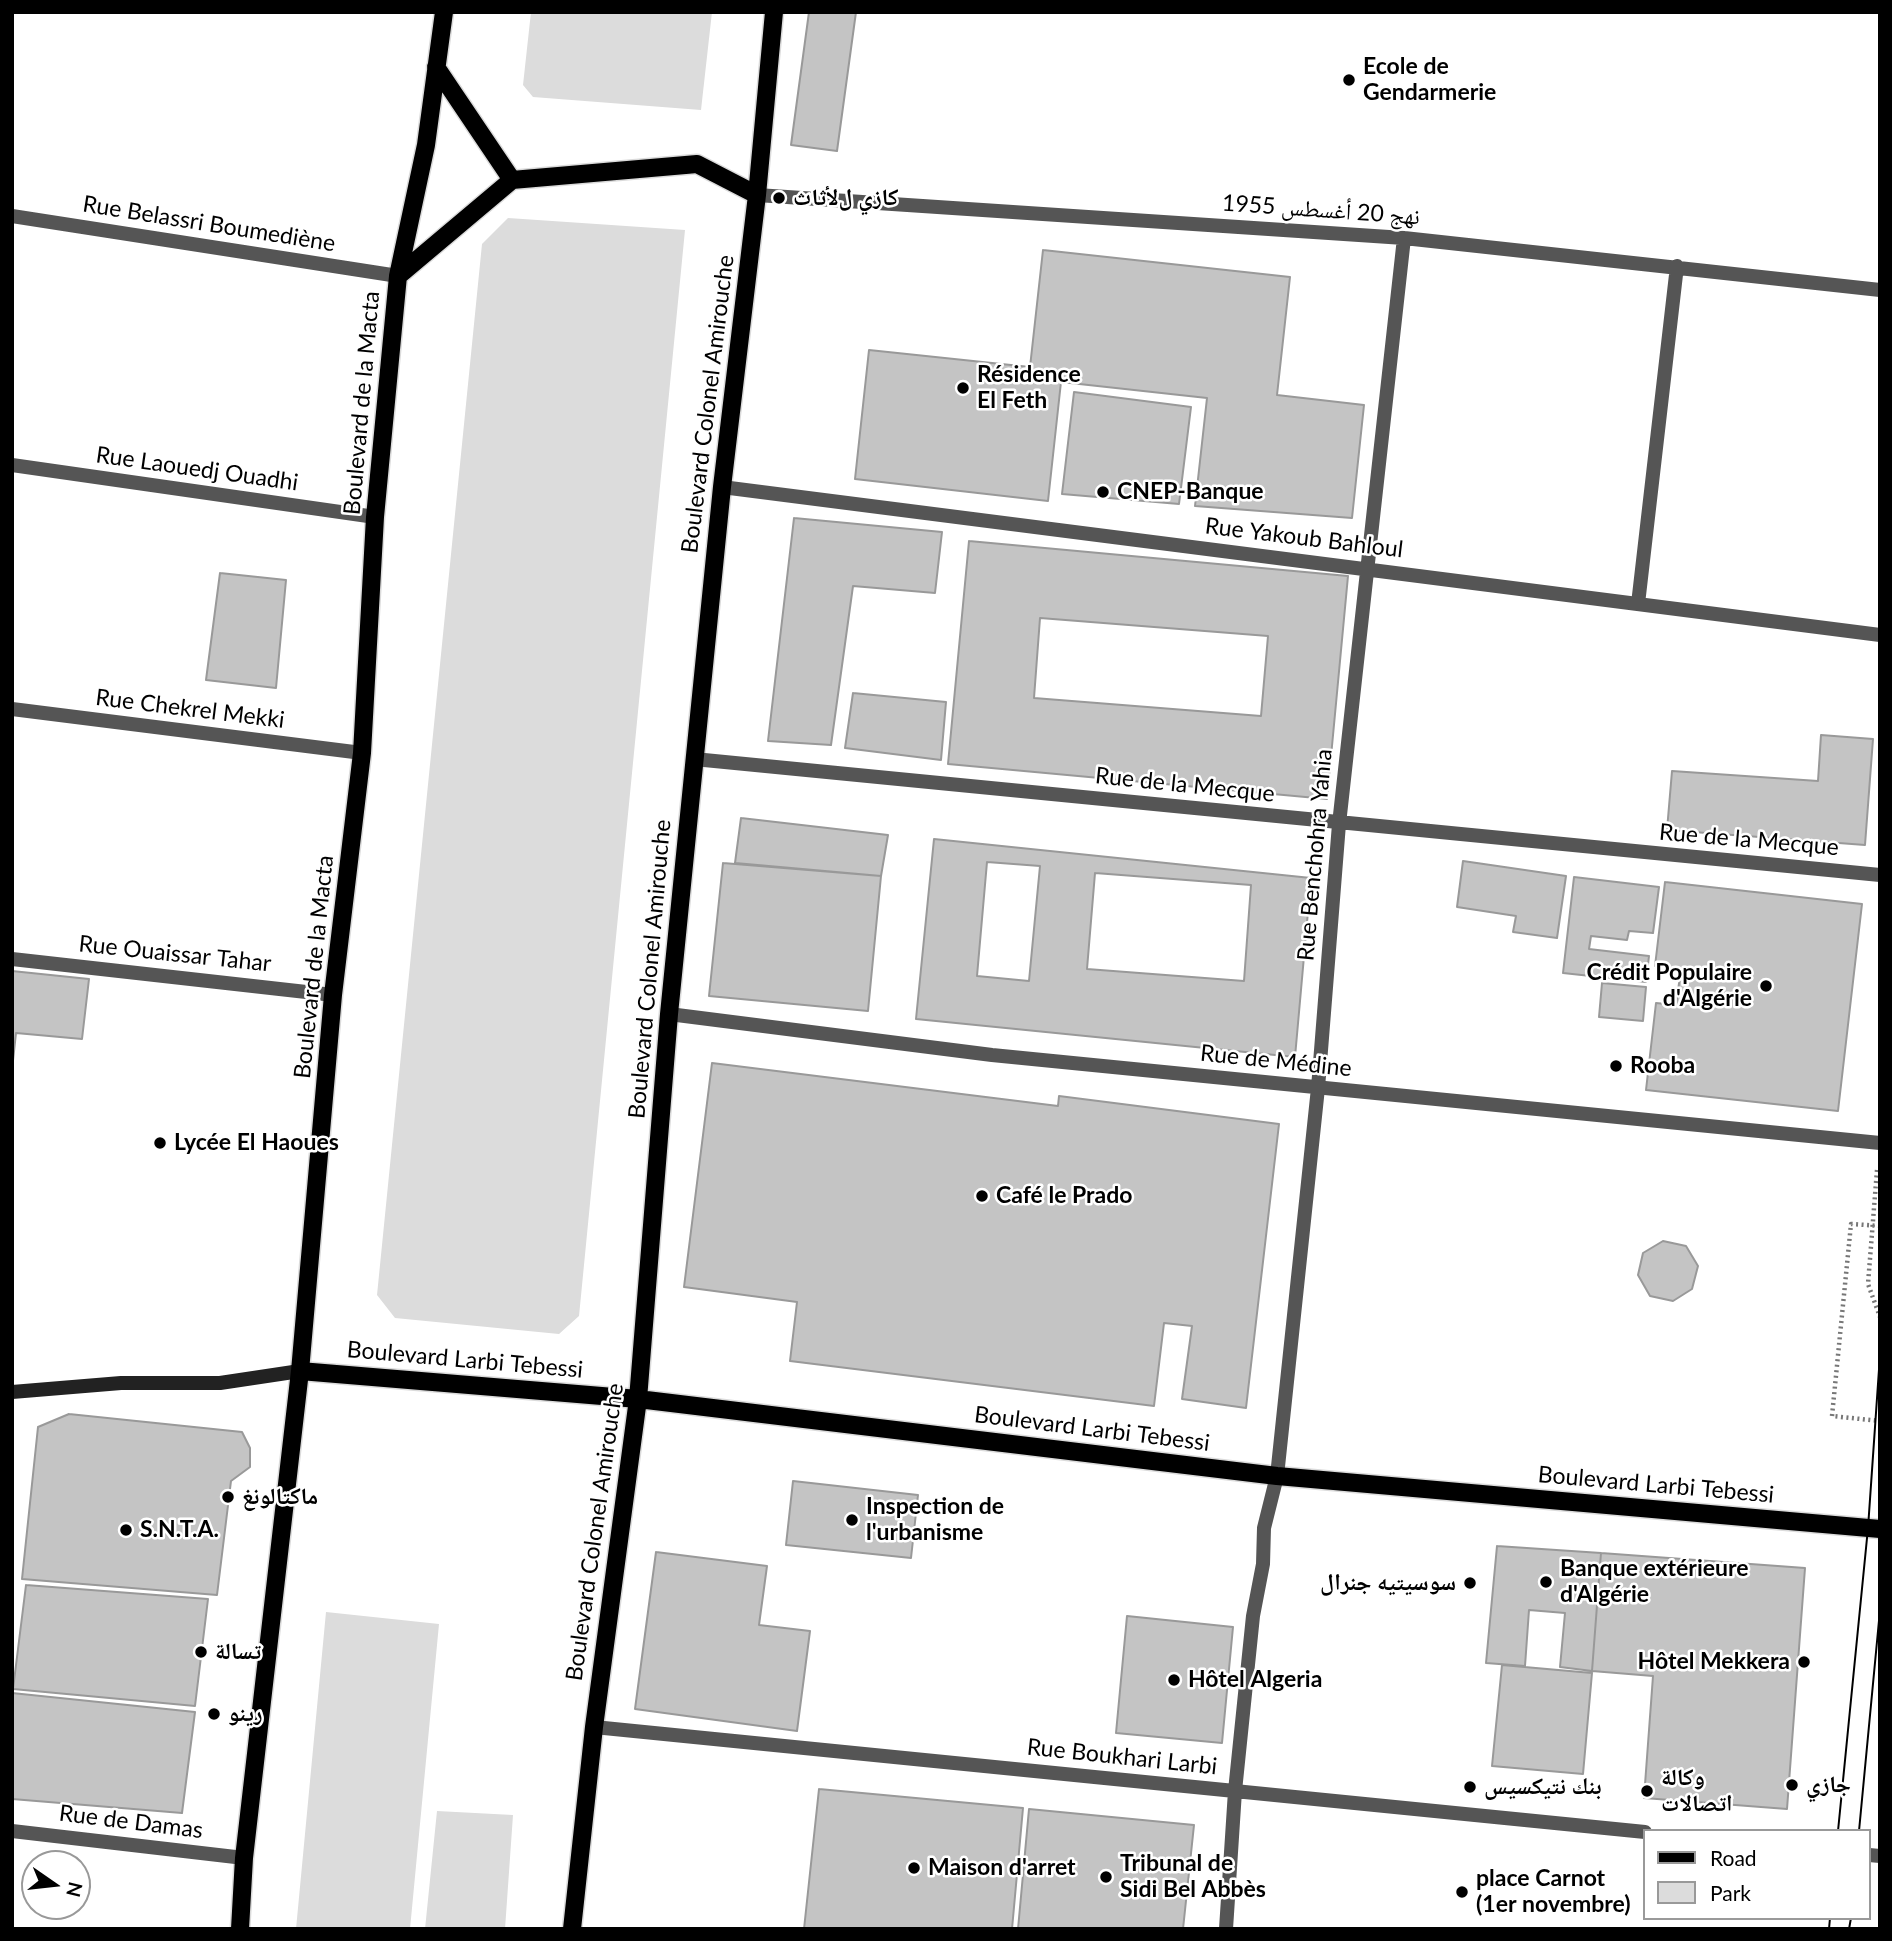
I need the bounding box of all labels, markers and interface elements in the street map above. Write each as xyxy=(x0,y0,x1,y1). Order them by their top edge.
place label: Ecole de Gendarmerie xyxy=(1363,53,1496,107)
marker: Ecole de Gendarmerie xyxy=(1341,72,1357,88)
place label: كازي لﻷثاث xyxy=(793,184,898,212)
street label: نهج 20 أغسطس 1955 xyxy=(1221,189,1421,231)
street label: Rue Belassri Boumediène xyxy=(81,190,337,258)
marker: كازي لﻷثاث xyxy=(771,190,787,206)
street label: Boulevard Colonel Amirouche xyxy=(676,253,740,555)
street label: Boulevard de la Macta xyxy=(338,290,386,516)
place label: Résidence El Feth xyxy=(977,361,1081,415)
marker: Résidence El Feth xyxy=(955,380,971,396)
street label: Rue Laouedj Ouadhi xyxy=(94,441,300,497)
place label: CNEP-Banque xyxy=(1117,478,1264,506)
marker: CNEP-Banque xyxy=(1095,484,1111,500)
street label: Rue Yakoub Bahloul xyxy=(1203,512,1405,564)
street label: Rue Chekrel Mekki xyxy=(94,684,286,734)
street label: Rue Benchohra Yahia xyxy=(1292,748,1338,962)
street label: Rue de la Mecque xyxy=(1094,762,1276,808)
street label: Boulevard Colonel Amirouche xyxy=(623,818,677,1120)
street label: Rue de la Mecque xyxy=(1658,818,1840,862)
street label: Boulevard de la Macta xyxy=(289,854,339,1080)
street label: Rue Ouaissar Tahar xyxy=(77,930,273,978)
place label: Crédit Populaire d'Algérie xyxy=(1587,959,1752,1013)
marker: Crédit Populaire d'Algérie xyxy=(1758,978,1774,994)
street label: Rue de Médine xyxy=(1199,1039,1353,1083)
place label: Rooba xyxy=(1630,1052,1695,1080)
marker: Rooba xyxy=(1608,1058,1624,1074)
place label: Lycée El Haoues xyxy=(174,1129,339,1157)
marker: Lycée El Haoues xyxy=(152,1135,168,1151)
place label: Café le Prado xyxy=(996,1182,1132,1210)
marker: Café le Prado xyxy=(974,1188,990,1204)
street label: Boulevard Larbi Tebessi xyxy=(346,1336,584,1384)
street label: Boulevard Colonel Amirouche xyxy=(560,1381,630,1683)
street label: Boulevard Larbi Tebessi xyxy=(973,1401,1211,1457)
street label: Boulevard Larbi Tebessi xyxy=(1537,1461,1775,1509)
place label: ماكتالونغ xyxy=(242,1483,318,1511)
marker: ماكتالونغ xyxy=(220,1489,236,1505)
place label: Inspection de l'urbanisme xyxy=(866,1493,1004,1547)
marker: Inspection de l'urbanisme xyxy=(844,1512,860,1528)
place label: S.N.T.A. xyxy=(140,1516,219,1544)
marker: S.N.T.A. xyxy=(118,1522,134,1538)
place label: Banque extérieure d'Algérie xyxy=(1560,1555,1749,1609)
place label: سوسيتيه جنرال xyxy=(1320,1569,1456,1597)
marker: Banque extérieure d'Algérie xyxy=(1538,1574,1554,1590)
marker: سوسيتيه جنرال xyxy=(1462,1575,1478,1591)
place label: تسالة xyxy=(215,1638,261,1666)
marker: تسالة xyxy=(193,1644,209,1660)
place label: Hôtel Mekkera xyxy=(1638,1648,1790,1676)
marker: Hôtel Mekkera xyxy=(1796,1654,1812,1670)
place label: Hôtel Algeria xyxy=(1188,1666,1322,1694)
marker: Hôtel Algeria xyxy=(1166,1672,1182,1688)
place label: رينو xyxy=(228,1700,262,1728)
marker: رينو xyxy=(206,1706,222,1722)
street label: Rue Boukhari Larbi xyxy=(1026,1733,1218,1781)
place label: وكالة اتصالات xyxy=(1661,1764,1733,1818)
place label: جازي xyxy=(1806,1771,1851,1799)
place label: بنك نتيكسيس xyxy=(1484,1773,1602,1801)
marker: جازي xyxy=(1784,1777,1800,1793)
marker: بنك نتيكسيس xyxy=(1462,1779,1478,1795)
marker: وكالة اتصالات xyxy=(1639,1783,1655,1799)
street label: Rue de Damas xyxy=(58,1799,204,1845)
legend xyxy=(1644,1829,1871,1920)
text: Road xyxy=(1710,1845,1757,1870)
north arrow xyxy=(21,1850,91,1920)
place label: Tribunal de Sidi Bel Abbès xyxy=(1120,1850,1266,1904)
place label: Maison d'arret xyxy=(928,1854,1076,1882)
marker: Maison d'arret xyxy=(906,1860,922,1876)
place label: place Carnot (1er novembre) xyxy=(1476,1865,1631,1919)
marker: Tribunal de Sidi Bel Abbès xyxy=(1098,1869,1114,1885)
text: N xyxy=(62,1880,88,1900)
text: Park xyxy=(1710,1880,1751,1905)
marker: place Carnot (1er novembre) xyxy=(1454,1884,1470,1900)

